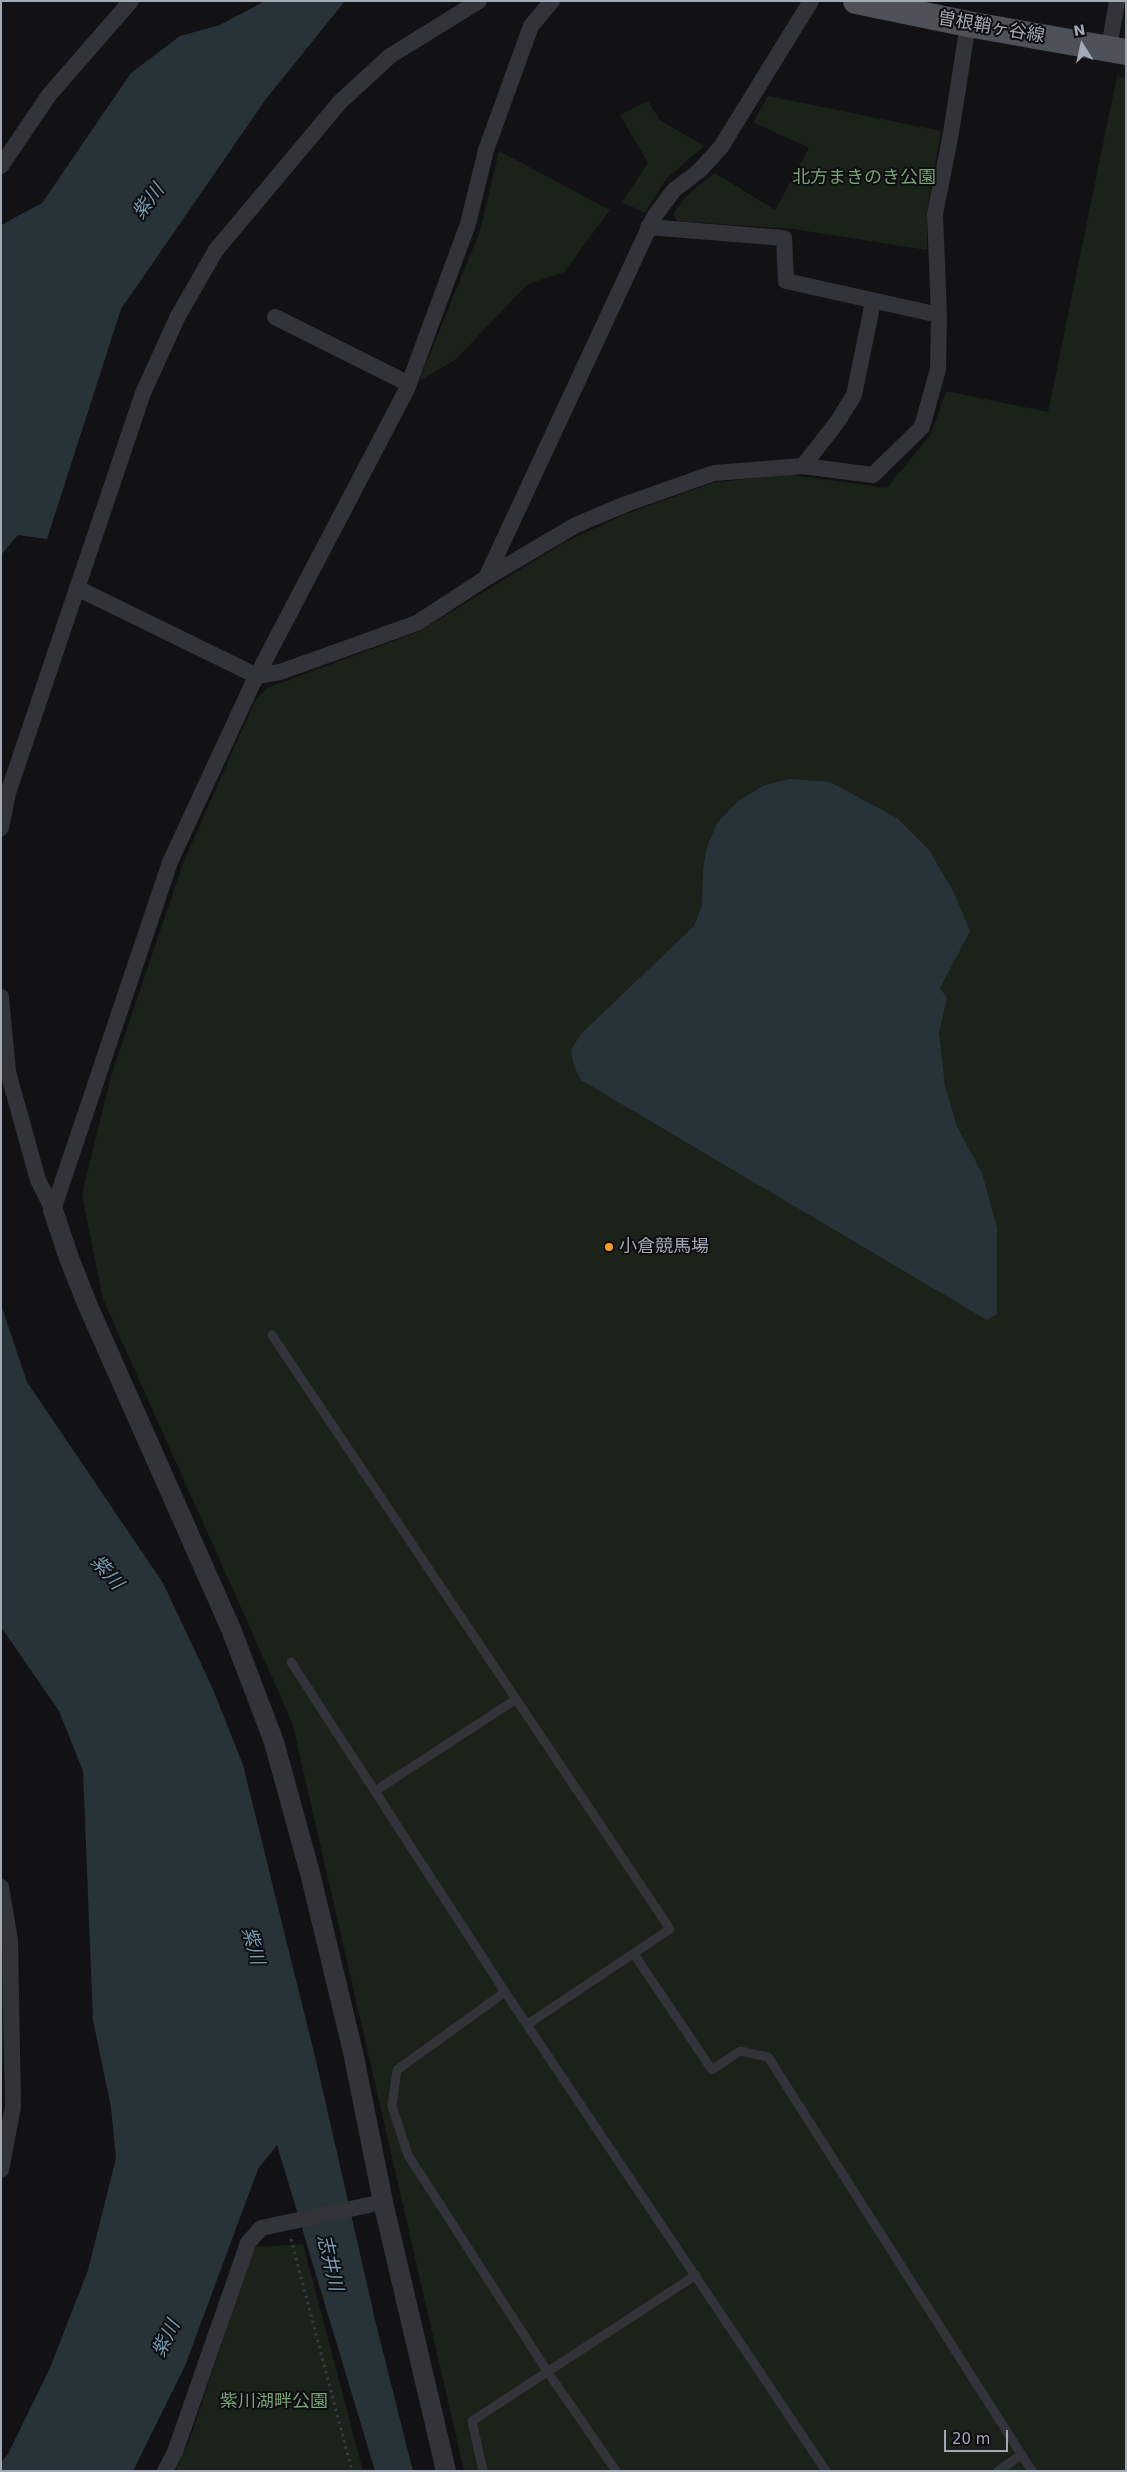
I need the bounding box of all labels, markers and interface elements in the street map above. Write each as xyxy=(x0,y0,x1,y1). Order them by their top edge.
street label: 曽根鞘ヶ谷線 xyxy=(936,8,1046,48)
north arrow xyxy=(1057,20,1107,70)
text: N xyxy=(1072,21,1087,39)
park label: 北方まきのき公園 xyxy=(792,167,936,189)
water label: 紫川 xyxy=(128,180,170,224)
place label: 小倉競馬場 xyxy=(619,1236,709,1258)
marker: 小倉競馬場 xyxy=(603,1241,615,1253)
water label: 紫川 xyxy=(85,1551,127,1595)
water label: 紫川 xyxy=(236,1925,268,1967)
water label: 志井川 xyxy=(311,2233,347,2293)
water label: 紫川 xyxy=(148,2317,186,2361)
park label: 紫川湖畔公園 xyxy=(220,2391,328,2413)
scale bar xyxy=(947,2420,1011,2452)
text: 20 m xyxy=(952,2430,990,2448)

